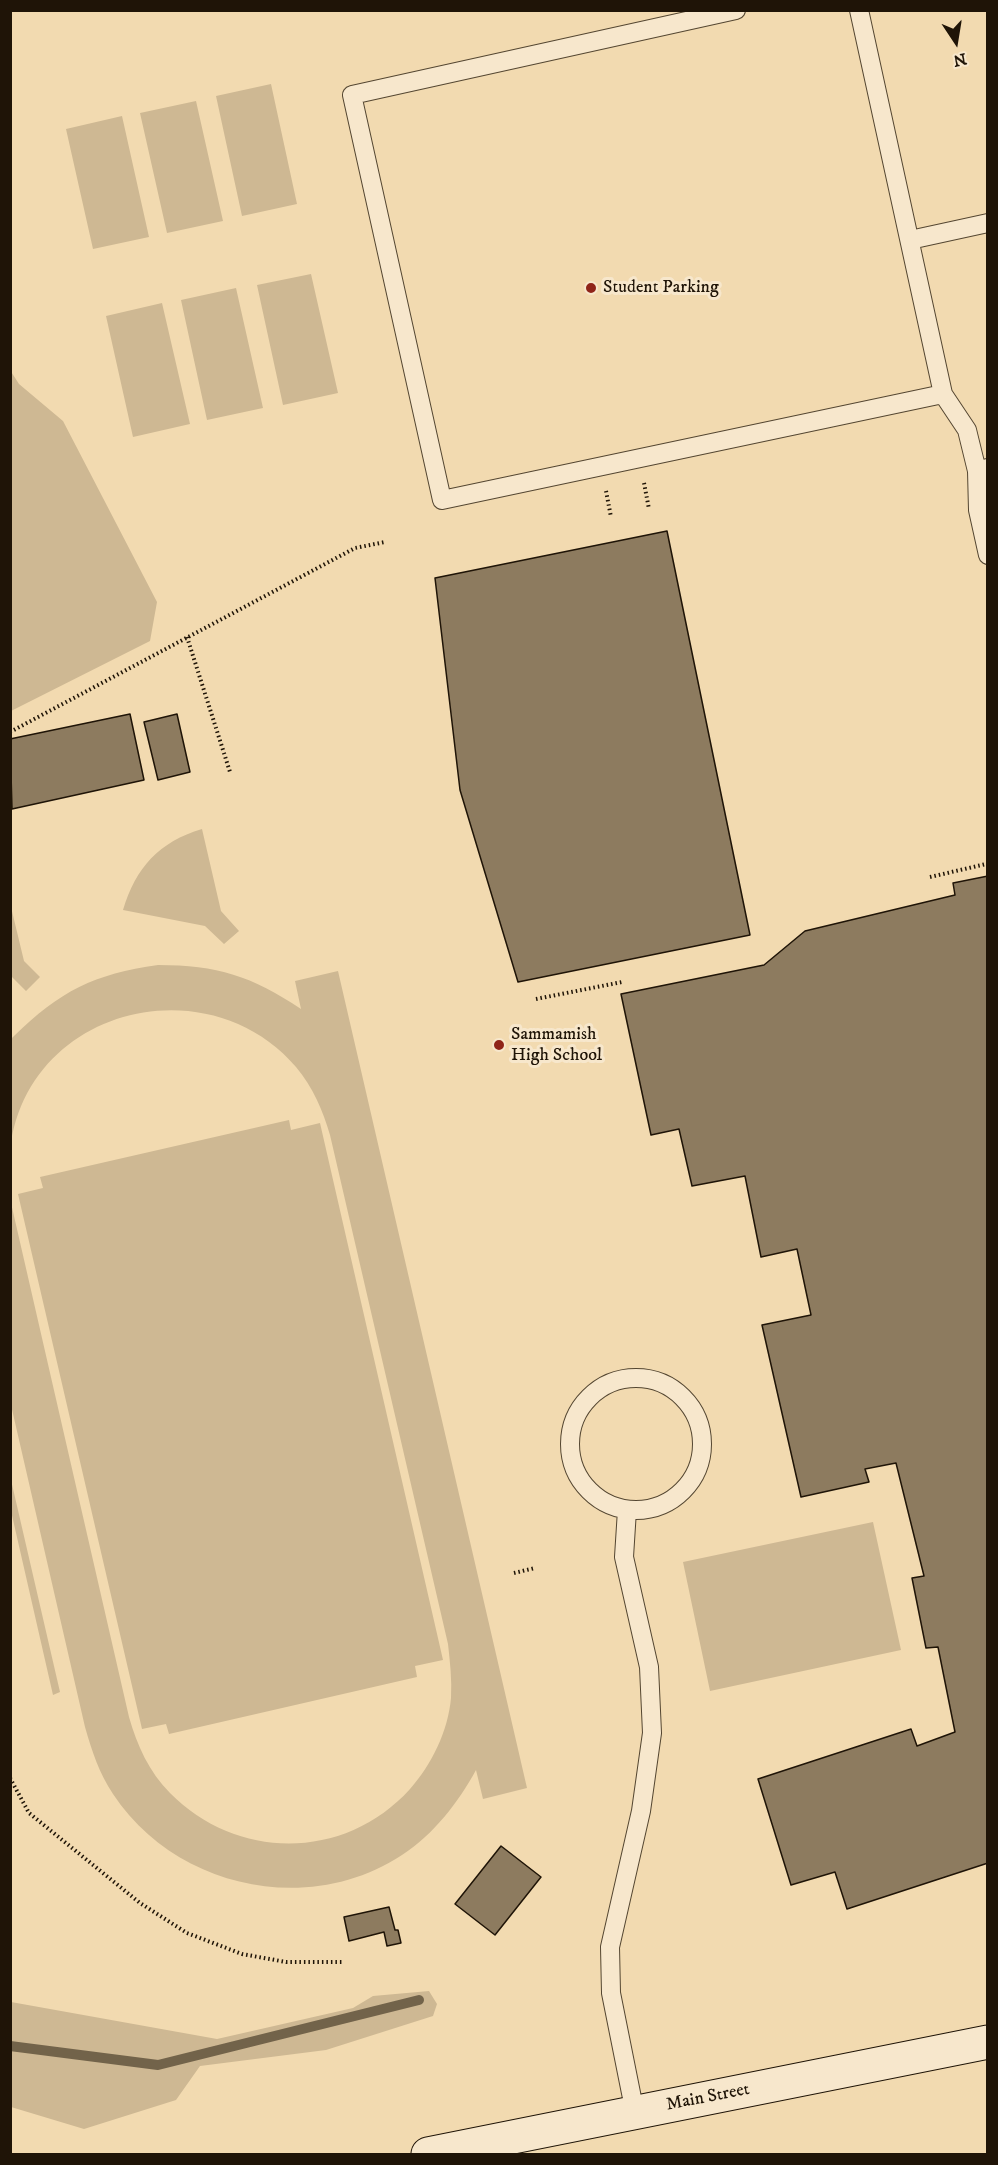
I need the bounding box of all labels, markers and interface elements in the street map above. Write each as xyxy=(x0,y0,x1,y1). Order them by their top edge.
north arrow xyxy=(926,12,986,72)
text: N xyxy=(951,48,968,71)
place label: Student Parking xyxy=(603,277,719,299)
marker: Student Parking xyxy=(584,281,598,295)
place label: Sammamish High School xyxy=(511,1024,602,1066)
marker: Sammamish High School xyxy=(492,1038,506,1052)
street label: Main Street xyxy=(664,2079,752,2117)

